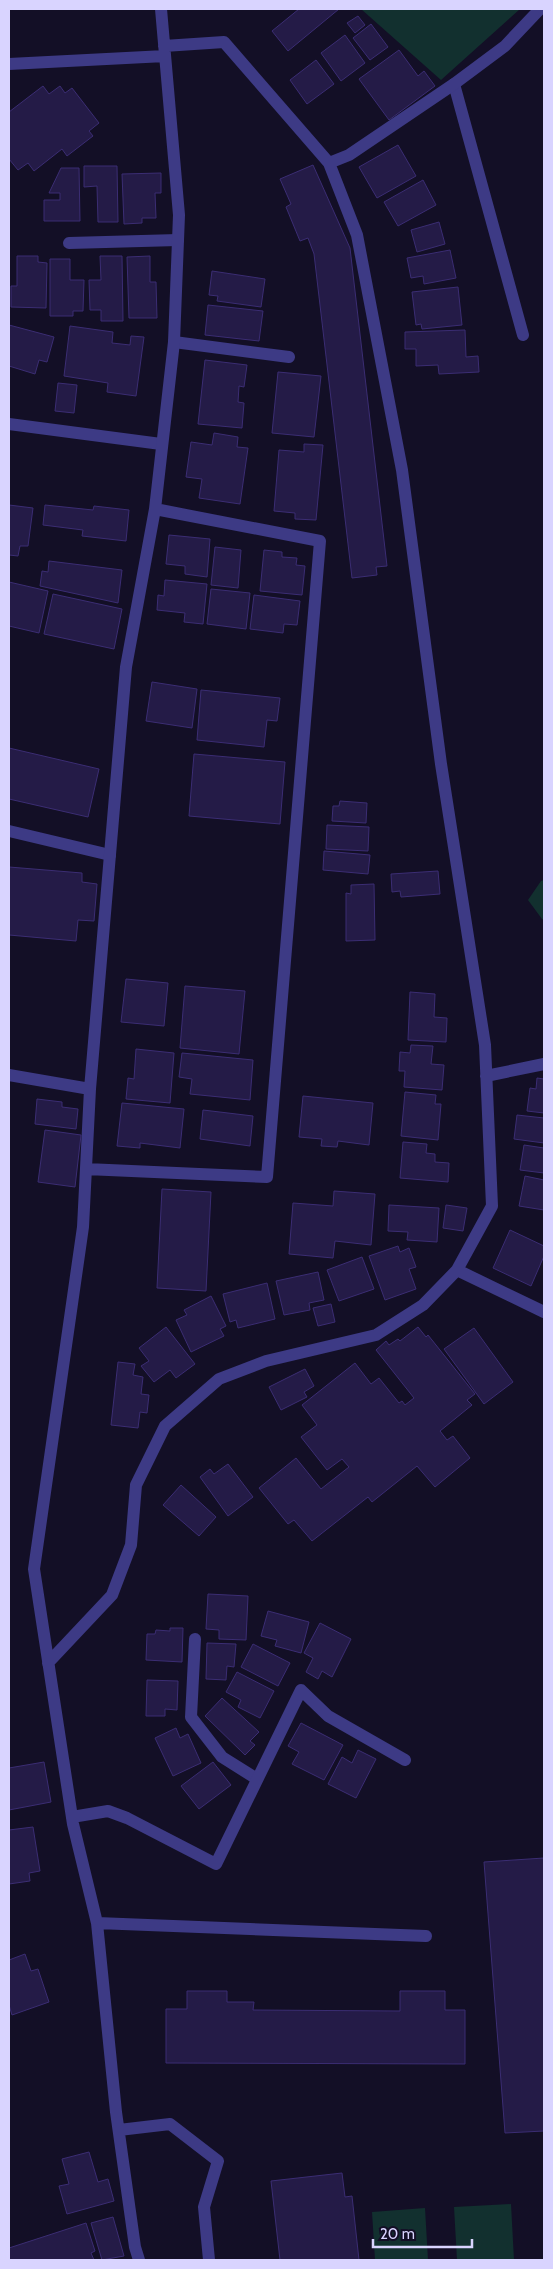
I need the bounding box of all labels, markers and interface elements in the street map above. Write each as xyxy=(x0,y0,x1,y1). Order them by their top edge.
scale bar xyxy=(373,2216,472,2248)
text: 20 m xyxy=(380,2225,415,2243)

